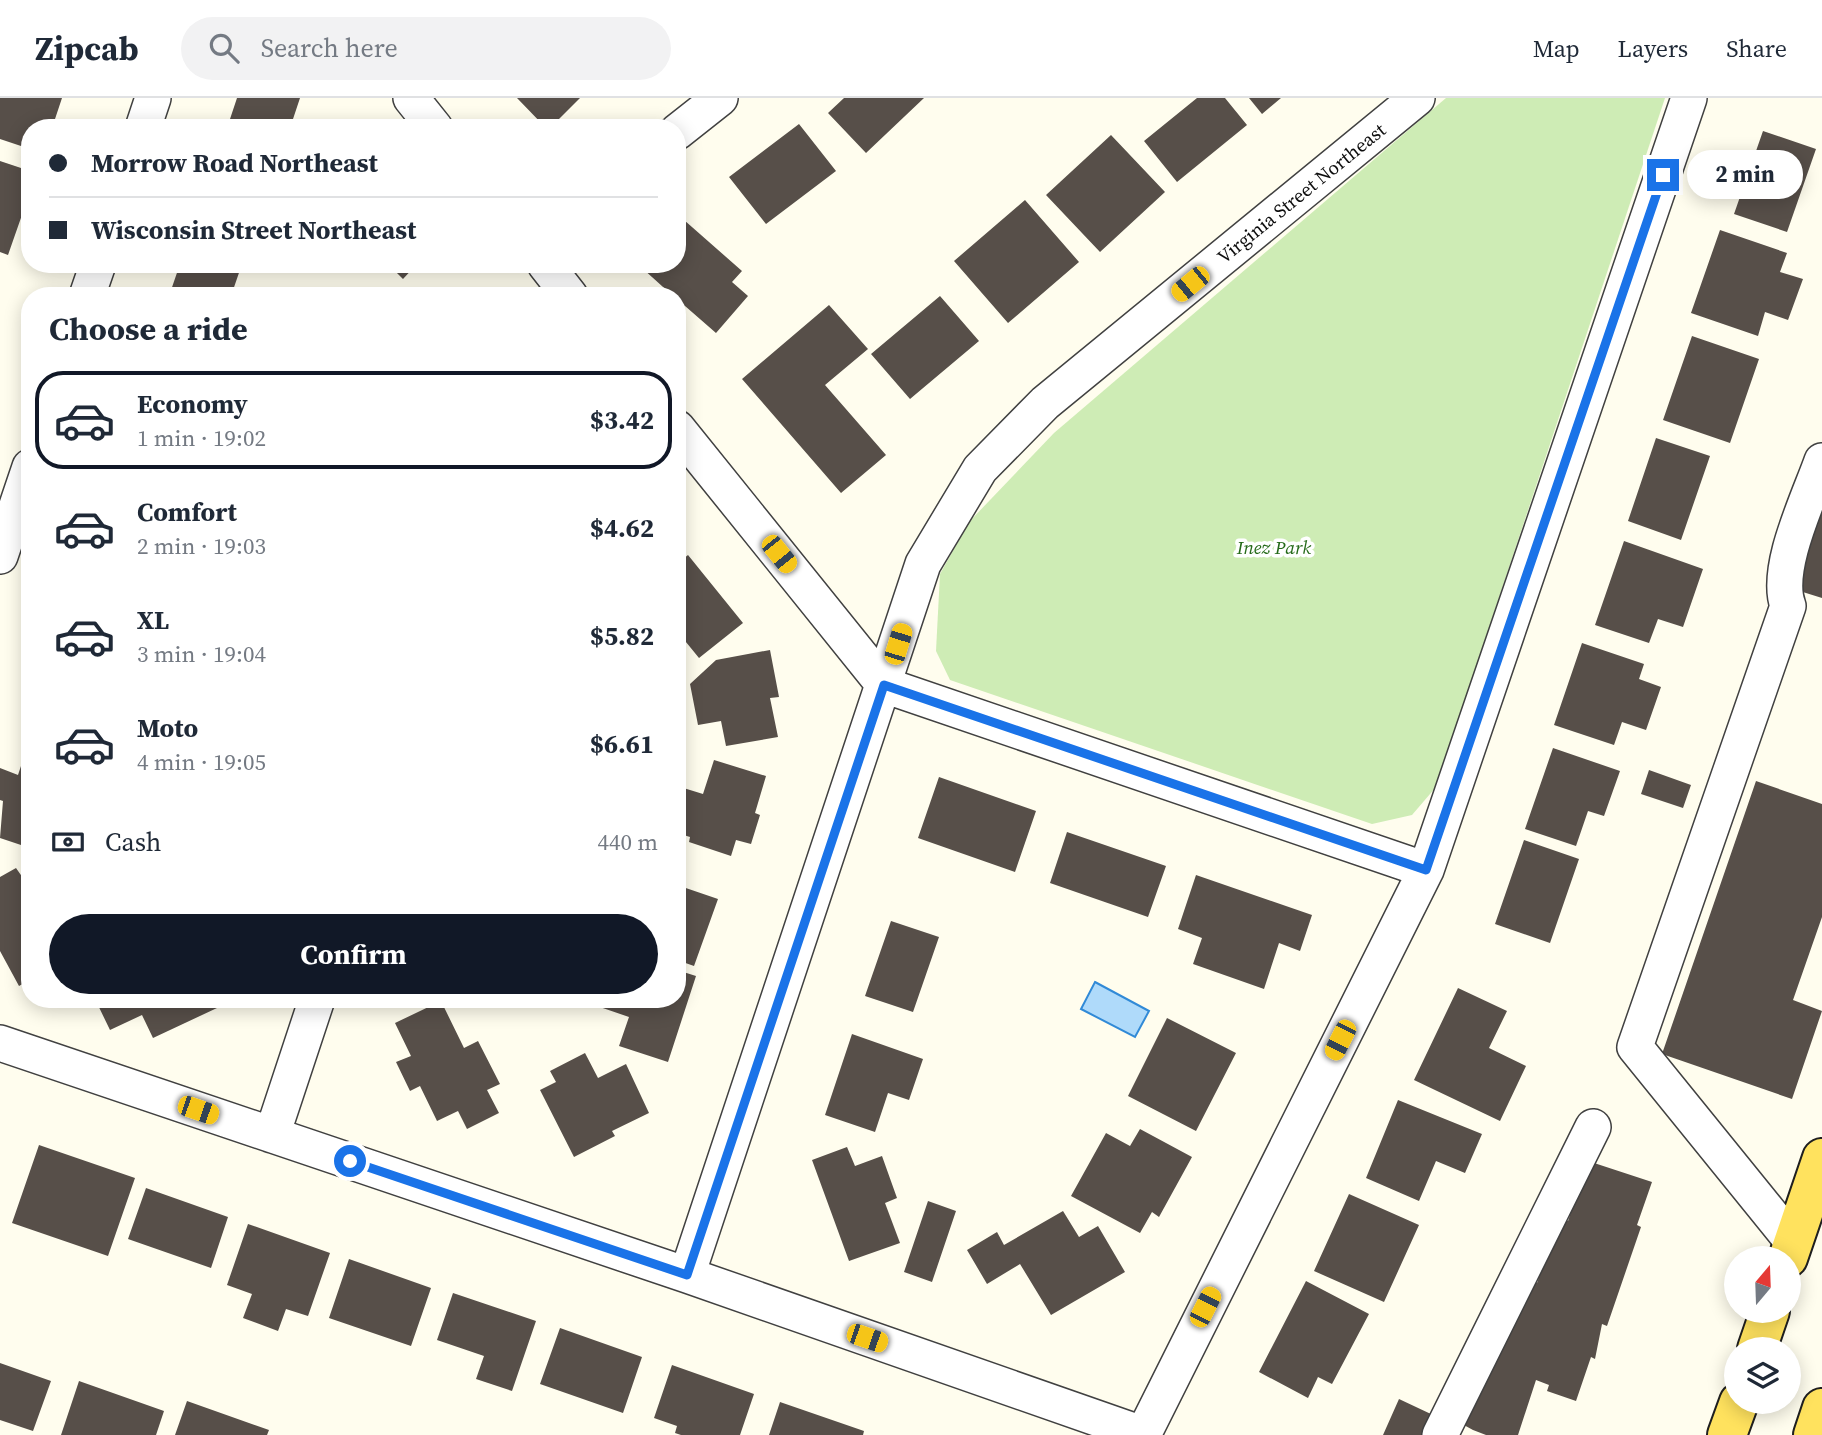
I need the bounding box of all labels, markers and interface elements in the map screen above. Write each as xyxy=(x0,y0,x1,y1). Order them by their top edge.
search box xyxy=(181,17,671,80)
text: Zipcab xyxy=(35,26,139,71)
icon: search xyxy=(205,29,243,67)
text: Search here xyxy=(261,30,398,66)
text: Map xyxy=(1533,32,1580,65)
text: Layers xyxy=(1618,32,1688,65)
text: Share xyxy=(1726,32,1787,65)
street label: Virginia Street Northeast xyxy=(1211,116,1391,269)
text: Morrow Road Northeast xyxy=(91,145,378,181)
callout: 2 min xyxy=(1688,150,1803,200)
text: 2 min xyxy=(1715,158,1775,190)
route end xyxy=(1647,159,1679,191)
text: Wisconsin Street Northeast xyxy=(91,212,416,248)
car xyxy=(1168,263,1213,305)
text: Choose a ride xyxy=(49,307,248,351)
text: Economy xyxy=(137,386,248,422)
icon: car xyxy=(53,389,116,452)
text: $3.42 xyxy=(590,402,654,438)
text: 1 min · 19:02 xyxy=(137,422,266,454)
text: Comfort xyxy=(137,494,237,530)
icon: car xyxy=(53,497,116,560)
text: $4.62 xyxy=(590,510,654,546)
text: 2 min · 19:03 xyxy=(137,530,266,562)
car xyxy=(758,531,801,577)
park label: Inez Park xyxy=(1236,534,1311,560)
text: XL xyxy=(137,602,169,638)
icon: car xyxy=(53,605,116,668)
text: $5.82 xyxy=(590,618,654,654)
car xyxy=(882,621,915,667)
text: 3 min · 19:04 xyxy=(137,638,266,670)
text: Moto xyxy=(137,710,198,746)
icon: car xyxy=(53,713,116,776)
text: $6.61 xyxy=(590,726,654,762)
text: 4 min · 19:05 xyxy=(137,746,266,778)
icon: cash xyxy=(49,823,87,861)
text: Cash xyxy=(105,824,161,860)
text: 440 m xyxy=(597,826,658,858)
button: Confirm xyxy=(49,914,658,994)
car xyxy=(1322,1017,1359,1063)
car xyxy=(175,1093,222,1127)
route start xyxy=(334,1145,366,1177)
north arrow xyxy=(1724,1246,1801,1323)
map controls xyxy=(1724,1246,1801,1414)
car xyxy=(1187,1284,1224,1330)
car xyxy=(844,1321,891,1355)
button: layers xyxy=(1724,1337,1801,1414)

